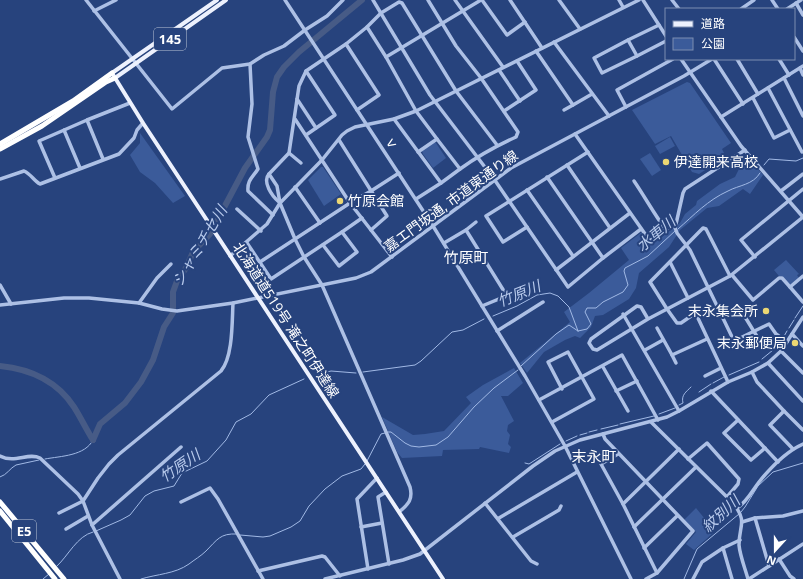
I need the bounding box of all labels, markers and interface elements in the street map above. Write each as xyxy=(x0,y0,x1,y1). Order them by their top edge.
legend xyxy=(665,8,795,60)
text: 道路 xyxy=(701,15,725,32)
road number: 145 xyxy=(154,28,186,50)
text: 公園 xyxy=(701,35,725,52)
street label: ｖ xyxy=(381,132,404,154)
street label: 嘉エ門坂通, 市道東通り線 xyxy=(380,146,522,256)
place label: 伊達開来高校 xyxy=(674,152,758,171)
marker: 伊達開来高校 xyxy=(661,157,671,167)
place label: 竹原会館 xyxy=(348,191,404,210)
marker: 竹原会館 xyxy=(335,196,345,206)
water label: シャミチセ川 xyxy=(167,200,232,289)
water label: 水車川 xyxy=(632,210,681,255)
street label: 北海道道519号 滝之町伊達線 xyxy=(229,238,344,401)
district label: 竹原町 xyxy=(443,247,489,267)
water label: 竹原川 xyxy=(494,275,545,311)
place label: 末永集会所 xyxy=(688,301,758,320)
marker: 末永集会所 xyxy=(761,306,771,316)
place label: 末永郵便局 xyxy=(717,333,787,352)
marker: 末永郵便局 xyxy=(790,338,800,348)
water label: 竹原川 xyxy=(155,443,205,486)
district label: 末永町 xyxy=(571,446,617,466)
water label: 紋別川 xyxy=(697,489,745,536)
road number: E5 xyxy=(12,520,36,542)
north arrow xyxy=(755,531,795,571)
text: N xyxy=(764,552,778,569)

